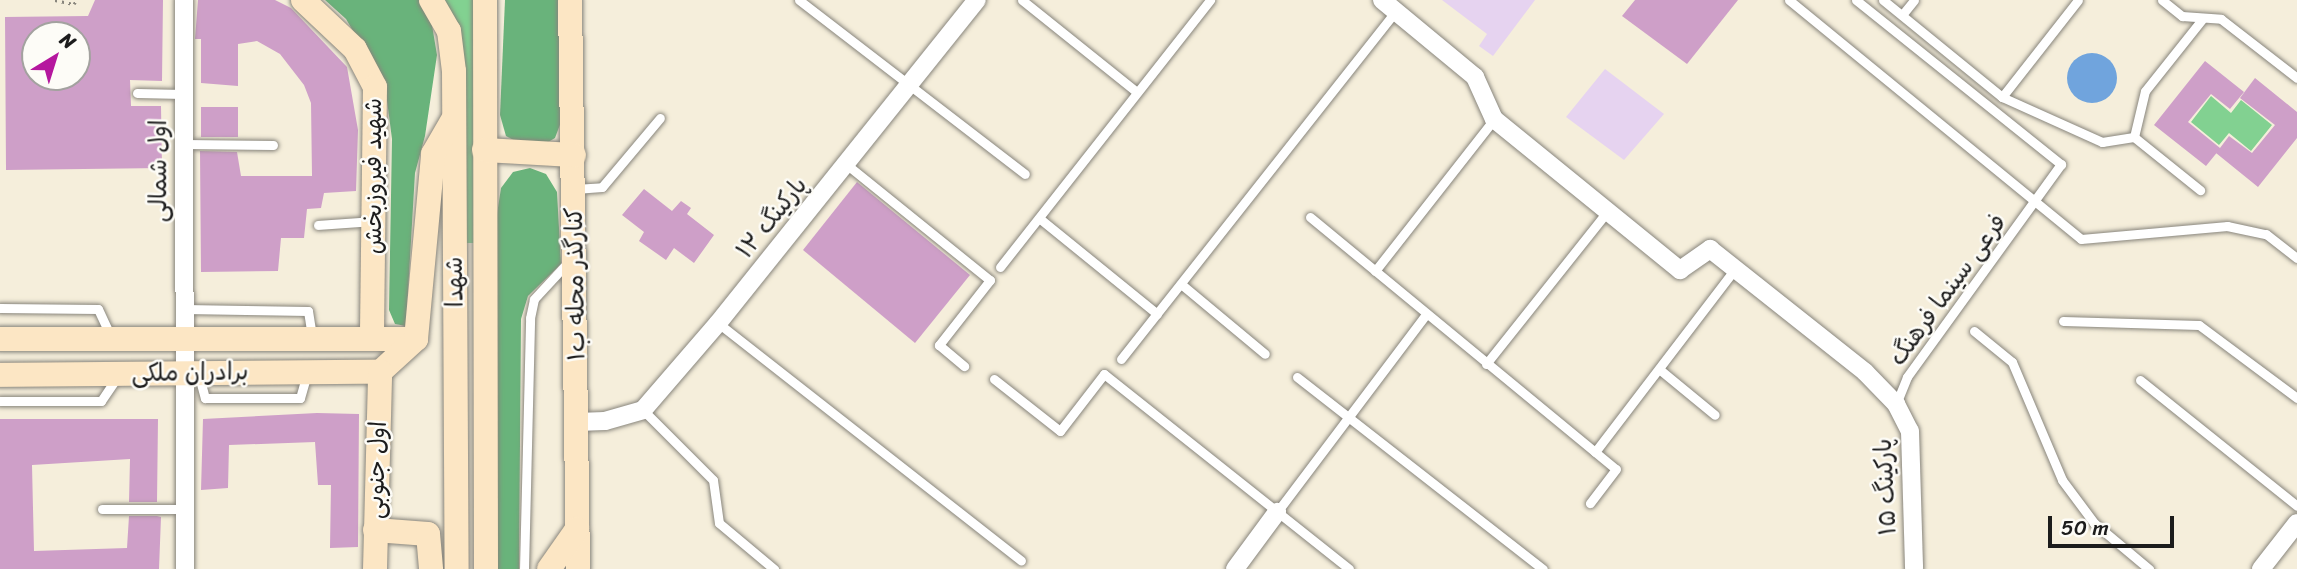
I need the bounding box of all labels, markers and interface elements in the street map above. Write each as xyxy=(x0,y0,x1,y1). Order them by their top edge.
north arrow xyxy=(21,21,91,91)
text: N xyxy=(53,24,83,58)
street label: شهید فیروزبخش xyxy=(360,98,388,254)
street label: اول شمالی xyxy=(145,120,173,222)
street label: پارکینگ ۱۲ xyxy=(730,171,814,265)
street label: کنارگذر محله ب۱ xyxy=(560,207,592,361)
street label: فرعی سینما فرهنگ xyxy=(1883,209,2013,371)
street label: شهدا xyxy=(440,257,470,307)
street label: برادران ملکی xyxy=(131,358,249,388)
street label: اول جنوبی xyxy=(361,421,393,519)
street label: پارکینگ ۱۵ xyxy=(1869,438,1903,536)
scale bar xyxy=(2052,503,2178,546)
text: 50 m xyxy=(2061,509,2109,547)

